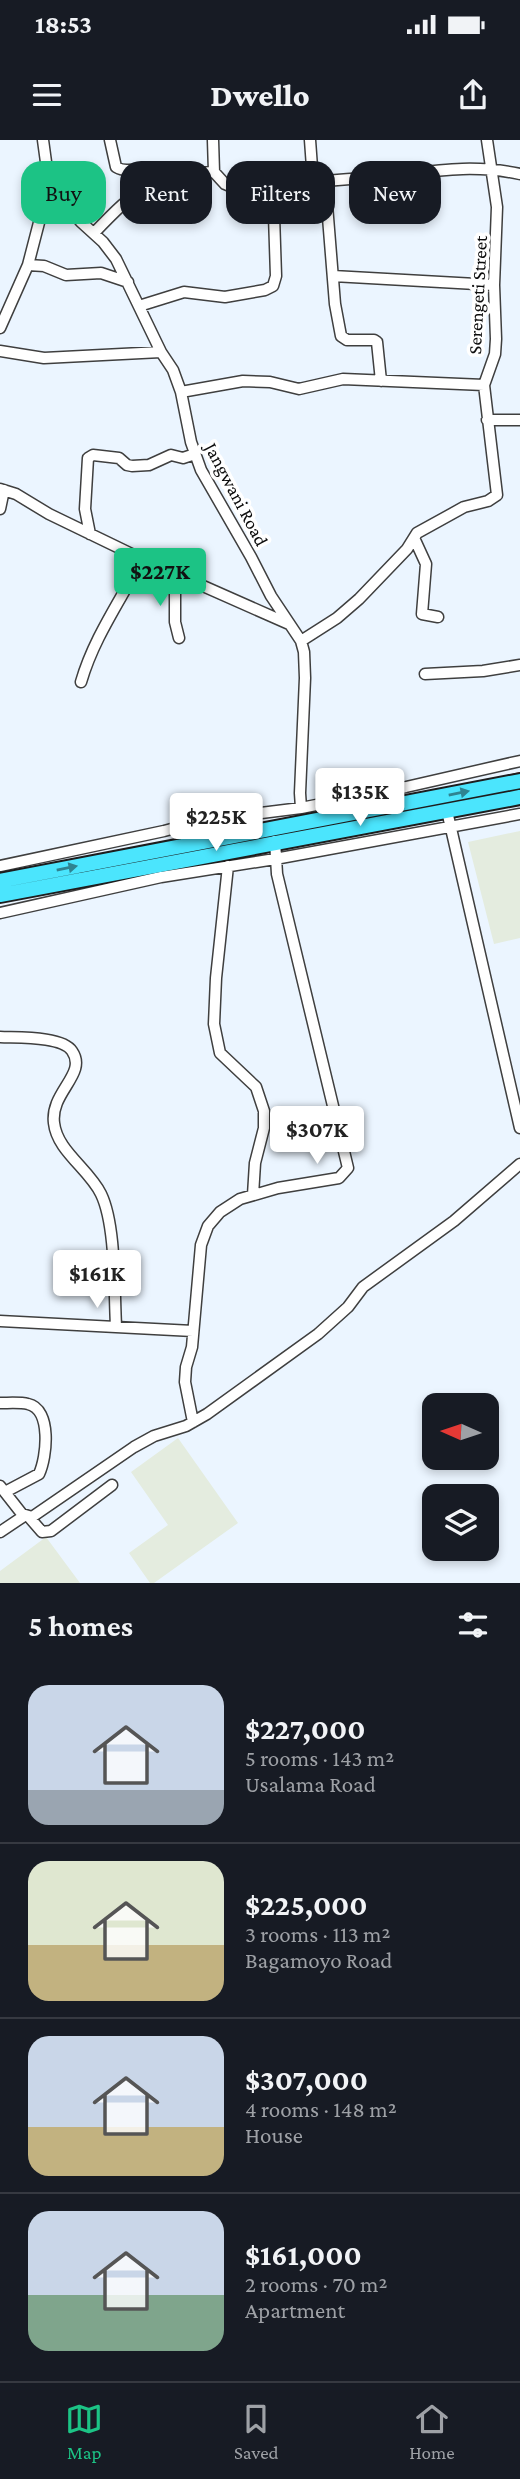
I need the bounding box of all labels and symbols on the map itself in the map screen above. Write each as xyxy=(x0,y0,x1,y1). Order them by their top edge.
street label: Serengeti Street xyxy=(464,234,491,355)
street label: Jangwani Road xyxy=(200,437,273,549)
pin: $227K xyxy=(111,548,209,608)
pin: $135K xyxy=(311,768,409,828)
one-way arrow xyxy=(448,787,470,798)
pin: $225K xyxy=(167,794,265,853)
one-way arrow xyxy=(56,863,78,874)
pin: $307K xyxy=(268,1107,366,1166)
pin: $161K xyxy=(48,1250,146,1310)
north arrow xyxy=(422,1393,499,1470)

